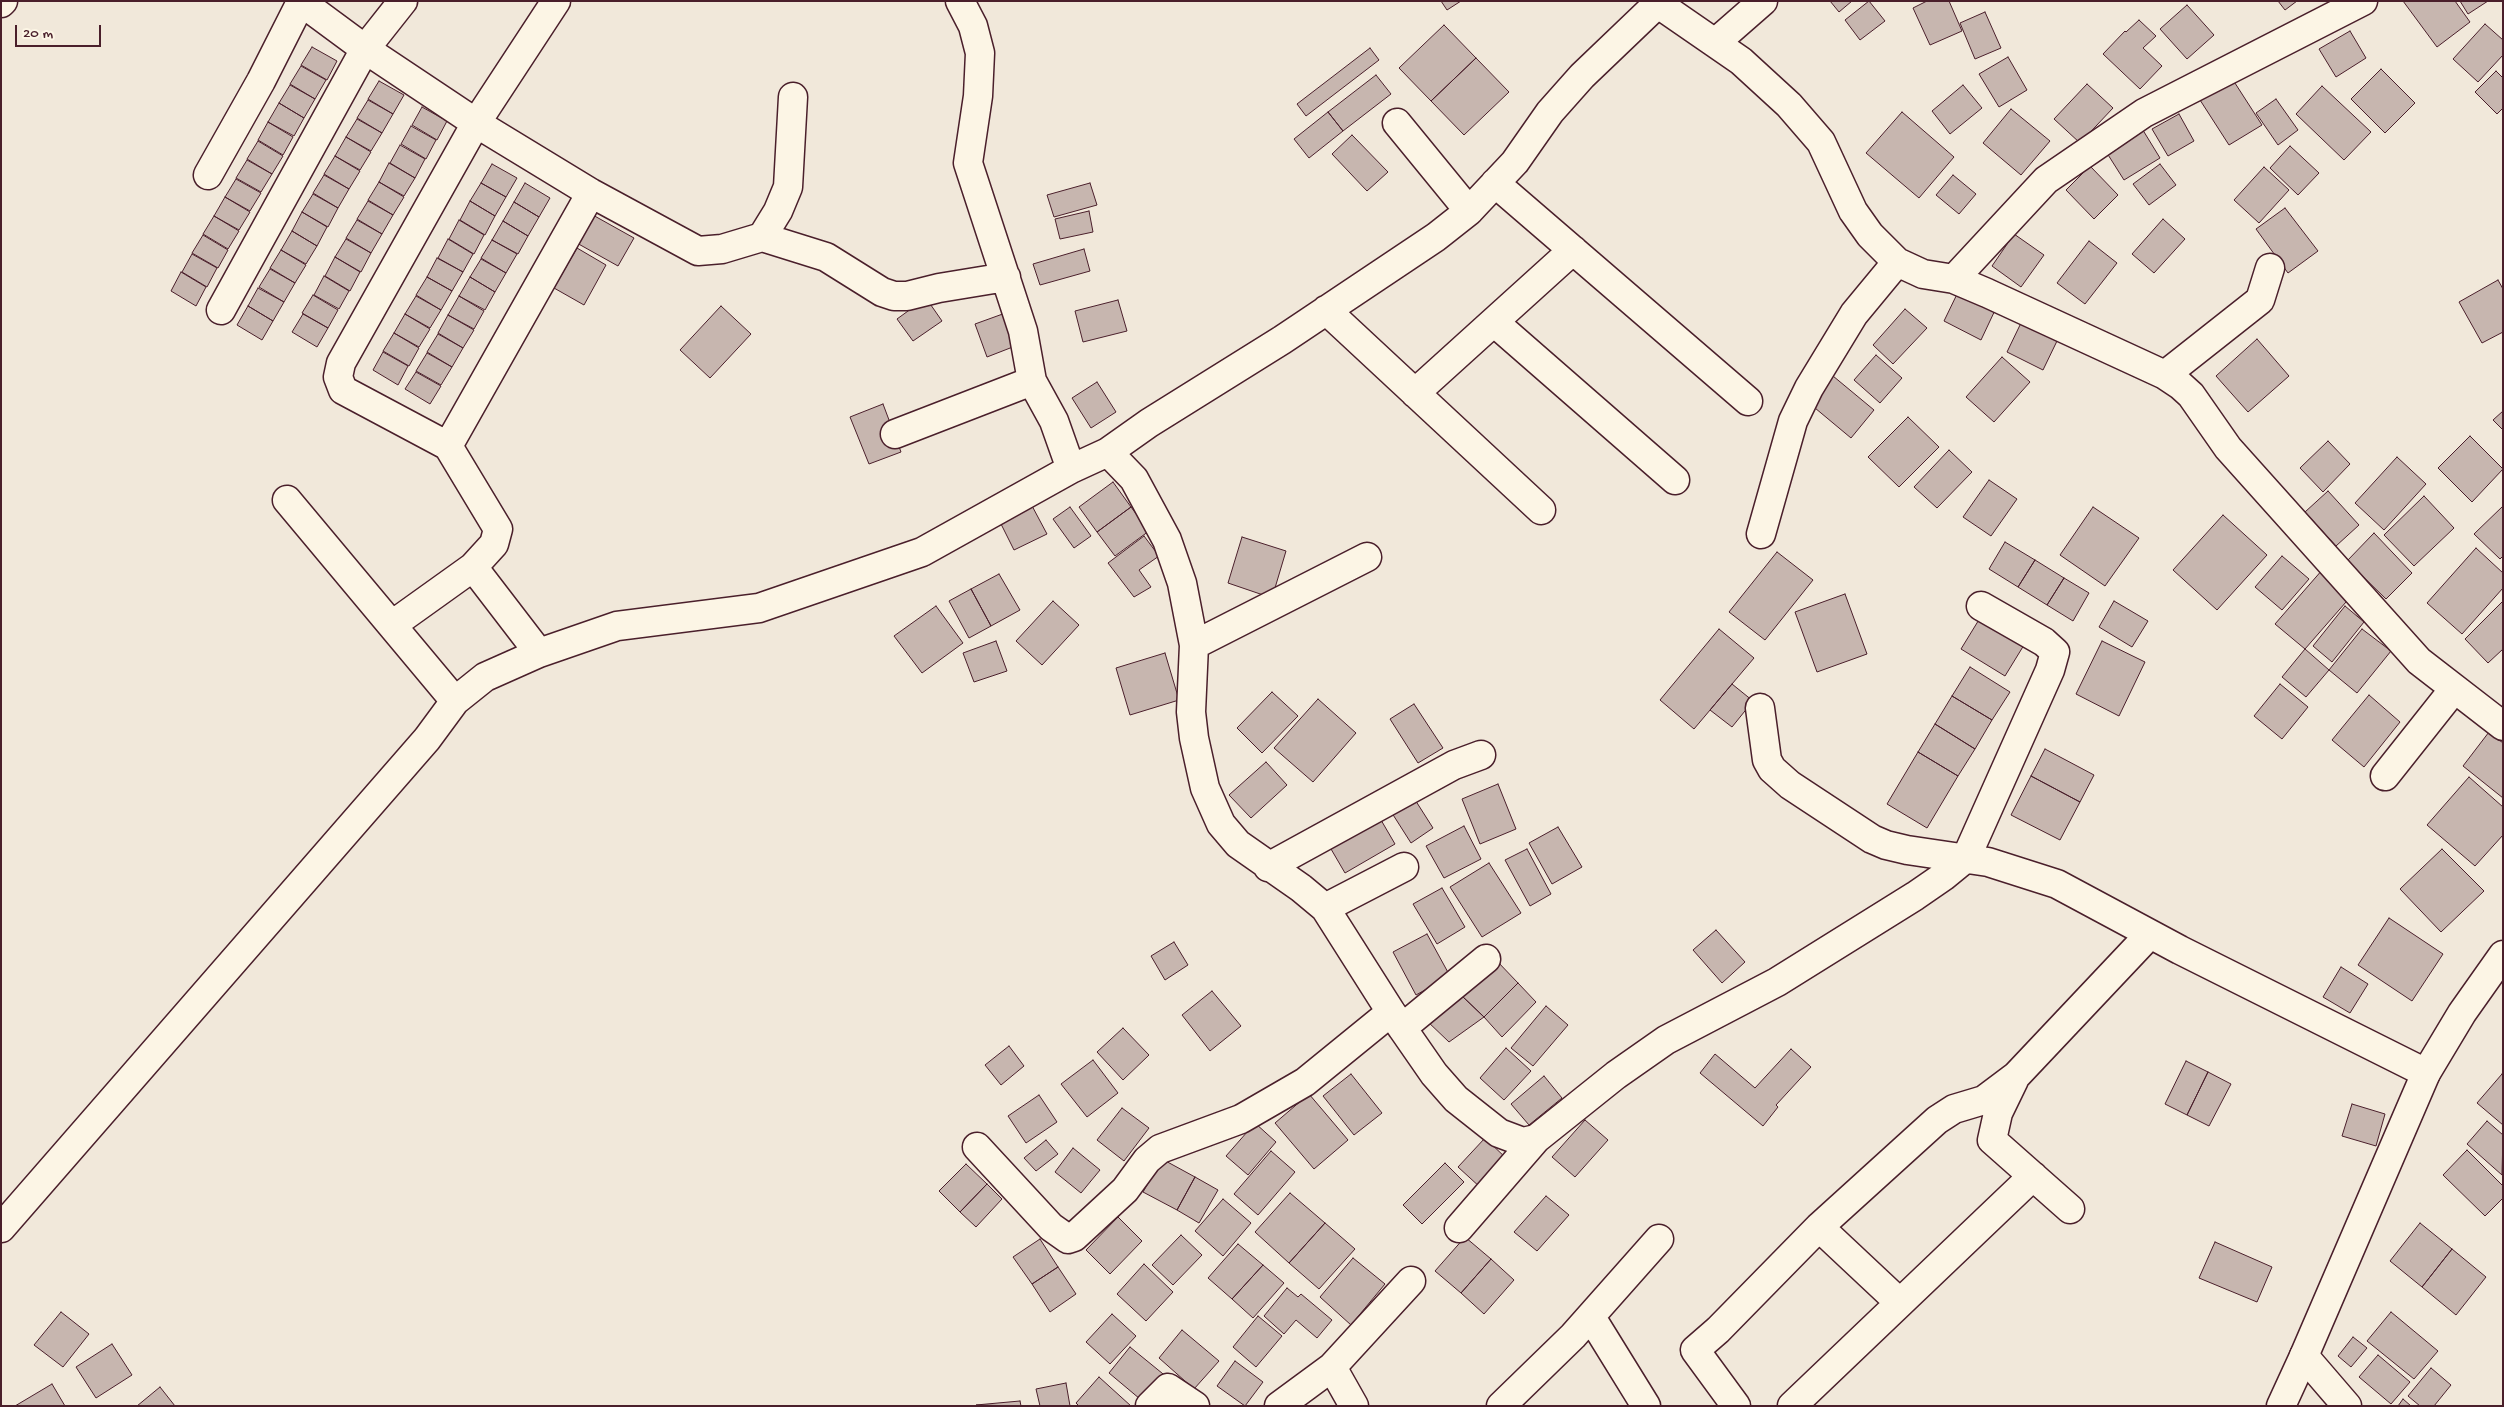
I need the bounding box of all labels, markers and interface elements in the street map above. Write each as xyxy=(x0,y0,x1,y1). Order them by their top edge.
scale bar xyxy=(18,15,104,47)
text: 20 m xyxy=(23,25,53,43)

